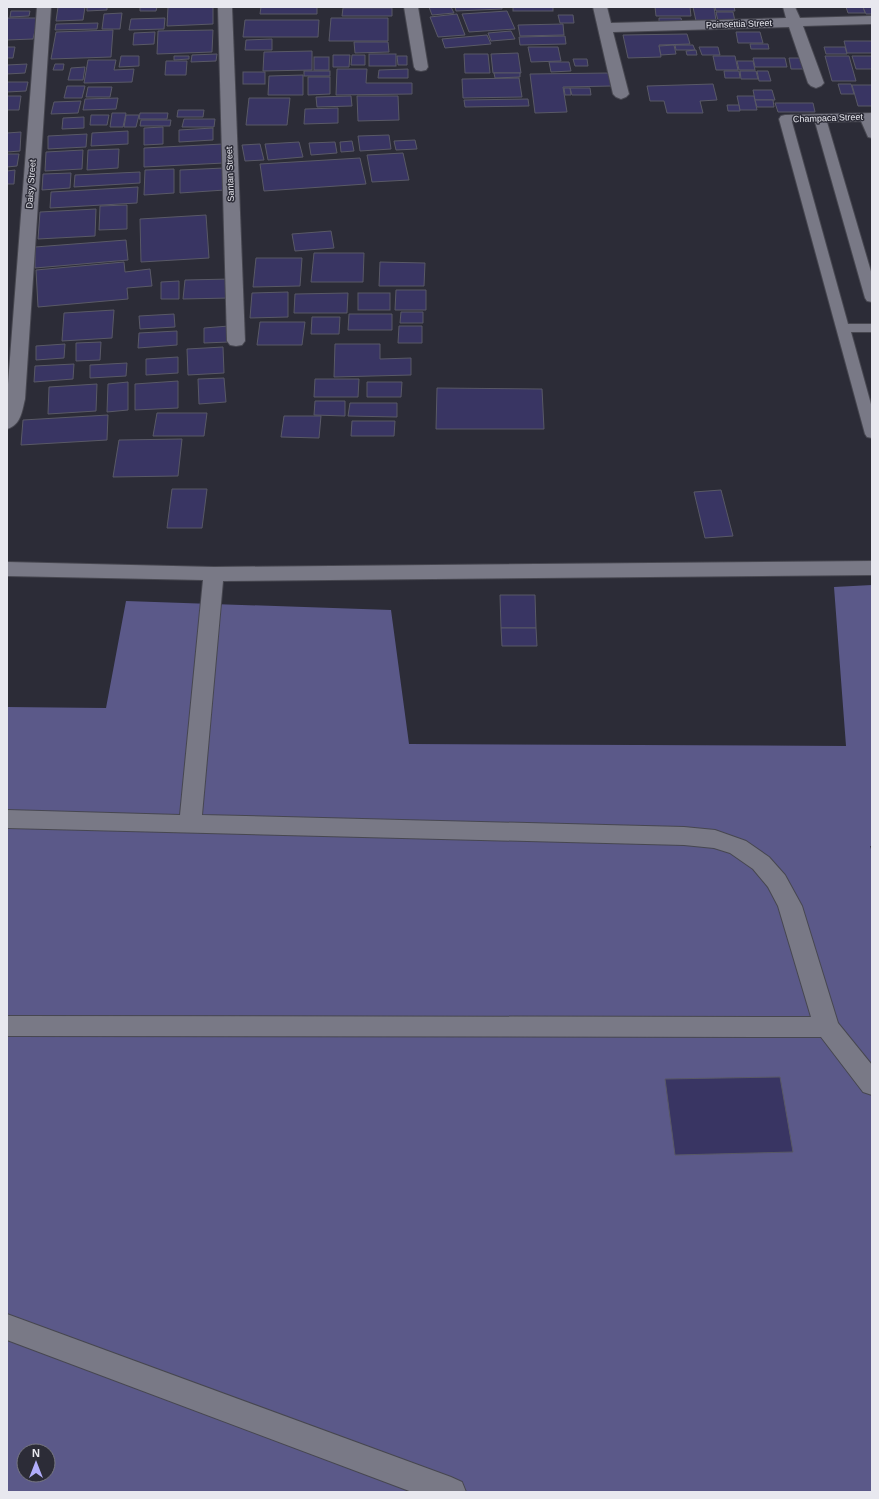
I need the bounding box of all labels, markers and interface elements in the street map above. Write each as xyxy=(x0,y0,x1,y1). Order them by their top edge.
street label: Poinsettia Street xyxy=(706,18,773,30)
street label: Champaca Street xyxy=(793,112,864,124)
street label: Santan Street xyxy=(224,146,236,202)
street label: Daisy Street xyxy=(24,159,38,209)
north arrow xyxy=(16,1443,56,1483)
text: N xyxy=(32,1447,40,1459)

